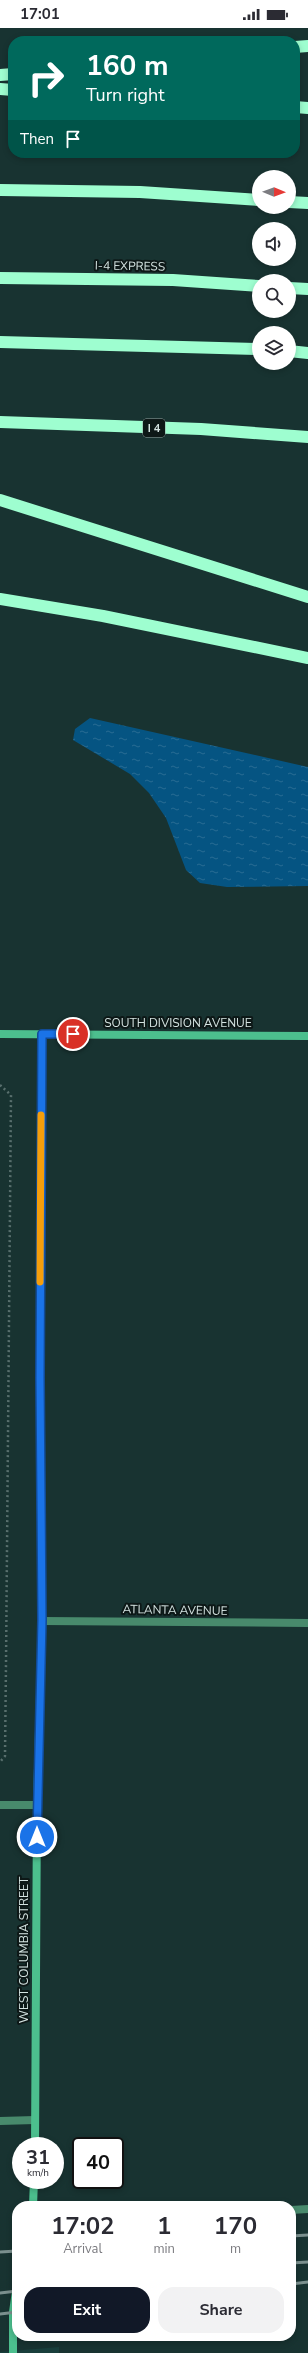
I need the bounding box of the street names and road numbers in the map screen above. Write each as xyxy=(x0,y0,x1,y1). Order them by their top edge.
street label: I-4 EXPRESS xyxy=(95,257,165,275)
road number: I 4 xyxy=(143,419,165,437)
street label: SOUTH DIVISION AVENUE xyxy=(104,1015,252,1031)
street label: ATLANTA AVENUE xyxy=(122,1601,228,1619)
street label: WEST COLUMBIA STREET xyxy=(16,1876,32,2023)

